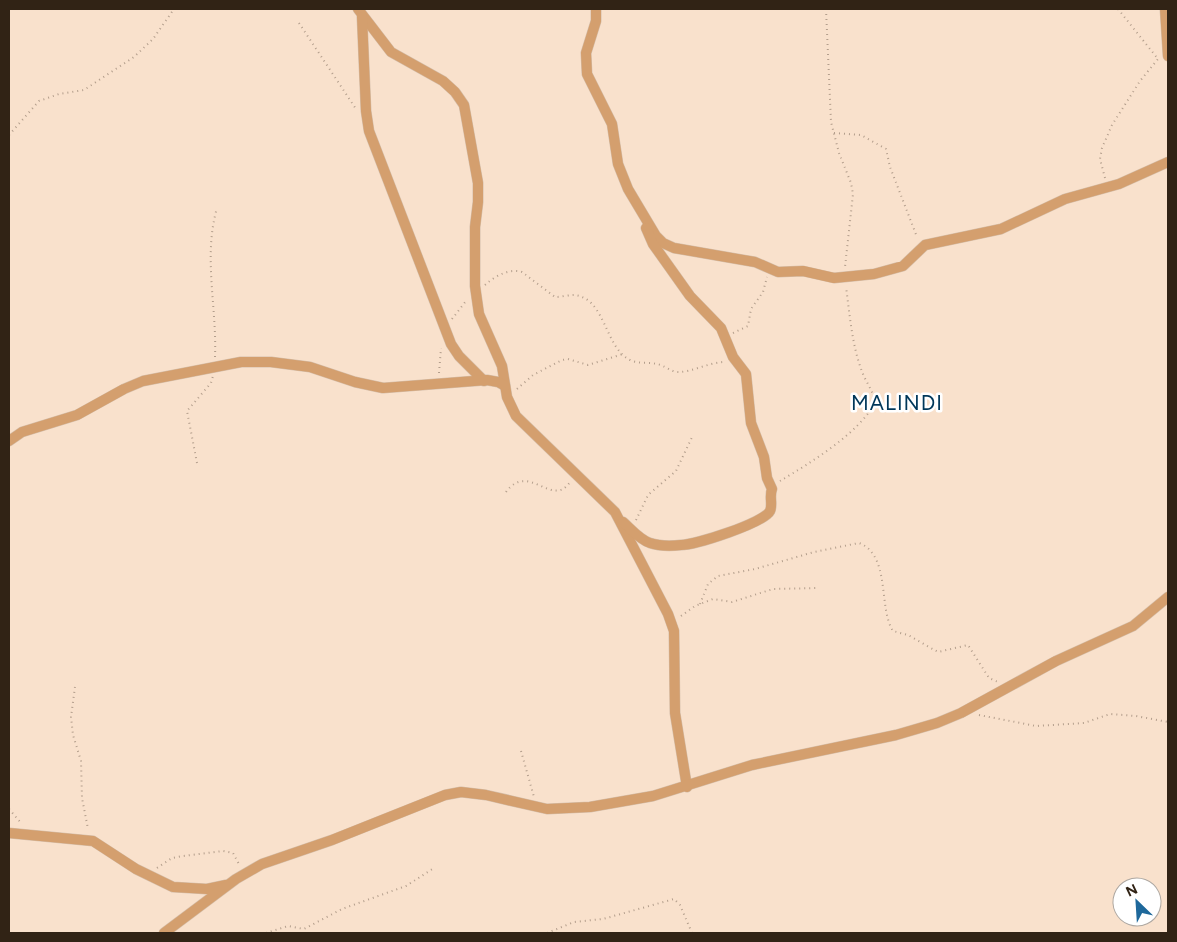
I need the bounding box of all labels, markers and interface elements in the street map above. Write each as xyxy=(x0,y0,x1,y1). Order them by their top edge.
district label: MALINDI xyxy=(851,390,943,415)
north arrow xyxy=(1112,877,1162,927)
text: N xyxy=(1123,881,1140,901)

